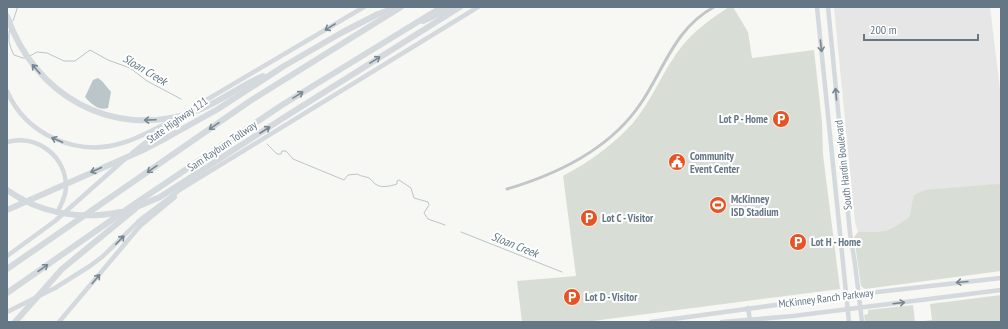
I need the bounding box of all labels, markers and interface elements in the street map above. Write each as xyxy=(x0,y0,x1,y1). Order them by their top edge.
scale bar xyxy=(864,16,978,42)
text: 200 m xyxy=(870,22,897,37)
one-way arrow xyxy=(324,24,336,32)
one-way arrow xyxy=(817,39,825,52)
water label: Sloan Creek xyxy=(120,51,171,89)
one-way arrow xyxy=(369,56,381,64)
one-way arrow xyxy=(31,63,40,74)
one-way arrow xyxy=(832,88,840,101)
one-way arrow xyxy=(292,91,304,99)
street label: State Highway 121 xyxy=(144,94,210,146)
parking icon: Lot P - Home xyxy=(771,109,791,129)
place label: Lot P - Home xyxy=(719,112,768,126)
one-way arrow xyxy=(144,116,157,124)
street label: Sam Rayburn Tollway xyxy=(185,117,260,174)
street label: South Hardin Boulevard xyxy=(831,119,855,211)
one-way arrow xyxy=(208,122,219,130)
one-way arrow xyxy=(259,125,271,133)
one-way arrow xyxy=(52,136,64,143)
place label: Community Event Center xyxy=(690,149,740,176)
public building icon: Community Event Center xyxy=(667,152,687,172)
one-way arrow xyxy=(147,165,158,173)
one-way arrow xyxy=(90,167,102,174)
place label: McKinney ISD Stadium xyxy=(731,192,779,219)
sports icon: McKinney ISD Stadium xyxy=(708,195,728,215)
parking icon: Lot C - Visitor xyxy=(579,208,599,228)
place label: Lot C - Visitor xyxy=(602,211,654,225)
water label: Sloan Creek xyxy=(490,228,542,261)
parking icon: Lot H - Home xyxy=(788,232,808,252)
one-way arrow xyxy=(115,235,125,245)
place label: Lot H - Home xyxy=(811,235,861,249)
one-way arrow xyxy=(37,264,48,272)
one-way arrow xyxy=(91,274,100,285)
one-way arrow xyxy=(956,279,969,286)
street label: McKinney Ranch Parkway xyxy=(778,285,875,311)
parking icon: Lot D - Visitor xyxy=(562,287,582,307)
place label: Lot D - Visitor xyxy=(585,290,638,304)
one-way arrow xyxy=(892,299,905,307)

